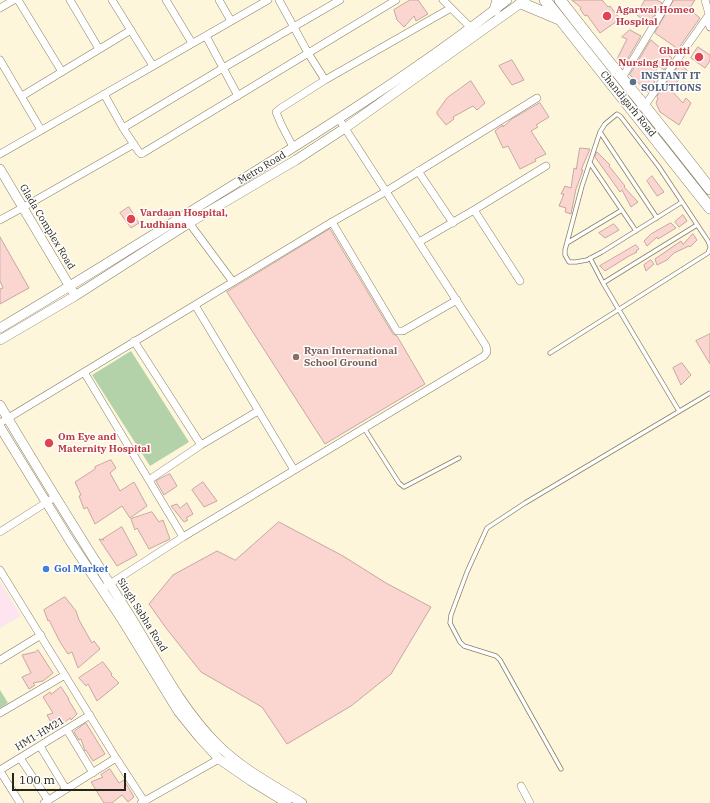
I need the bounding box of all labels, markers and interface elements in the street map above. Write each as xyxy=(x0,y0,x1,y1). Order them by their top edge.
place label: Agarwal Homeo Hospital xyxy=(616,4,694,28)
marker: Agarwal Homeo Hospital xyxy=(601,10,613,22)
place label: Ghatti Nursing Home xyxy=(618,45,690,68)
marker: Ghatti Nursing Home xyxy=(693,51,705,63)
street label: Chandigarh Road xyxy=(598,69,658,139)
place label: INSTANT IT SOLUTIONS xyxy=(641,70,701,94)
marker: INSTANT IT SOLUTIONS xyxy=(628,77,638,87)
street label: Metro Road xyxy=(236,149,288,187)
street label: Glada Complex Road xyxy=(17,182,77,272)
place label: Vardaan Hospital, Ludhiana xyxy=(140,207,228,230)
marker: Vardaan Hospital, Ludhiana xyxy=(125,213,137,225)
place label: Ryan International School Ground xyxy=(304,345,397,368)
marker: Ryan International School Ground xyxy=(291,352,301,362)
place label: Om Eye and Maternity Hospital xyxy=(58,431,150,454)
marker: Om Eye and Maternity Hospital xyxy=(43,437,55,449)
place label: Gol Market xyxy=(54,563,108,575)
marker: Gol Market xyxy=(41,564,51,574)
street label: Singh Sabha Road xyxy=(115,576,169,654)
street label: HM1-HM21 xyxy=(13,715,67,753)
scale bar xyxy=(14,765,128,791)
text: 100 m xyxy=(19,772,55,787)

